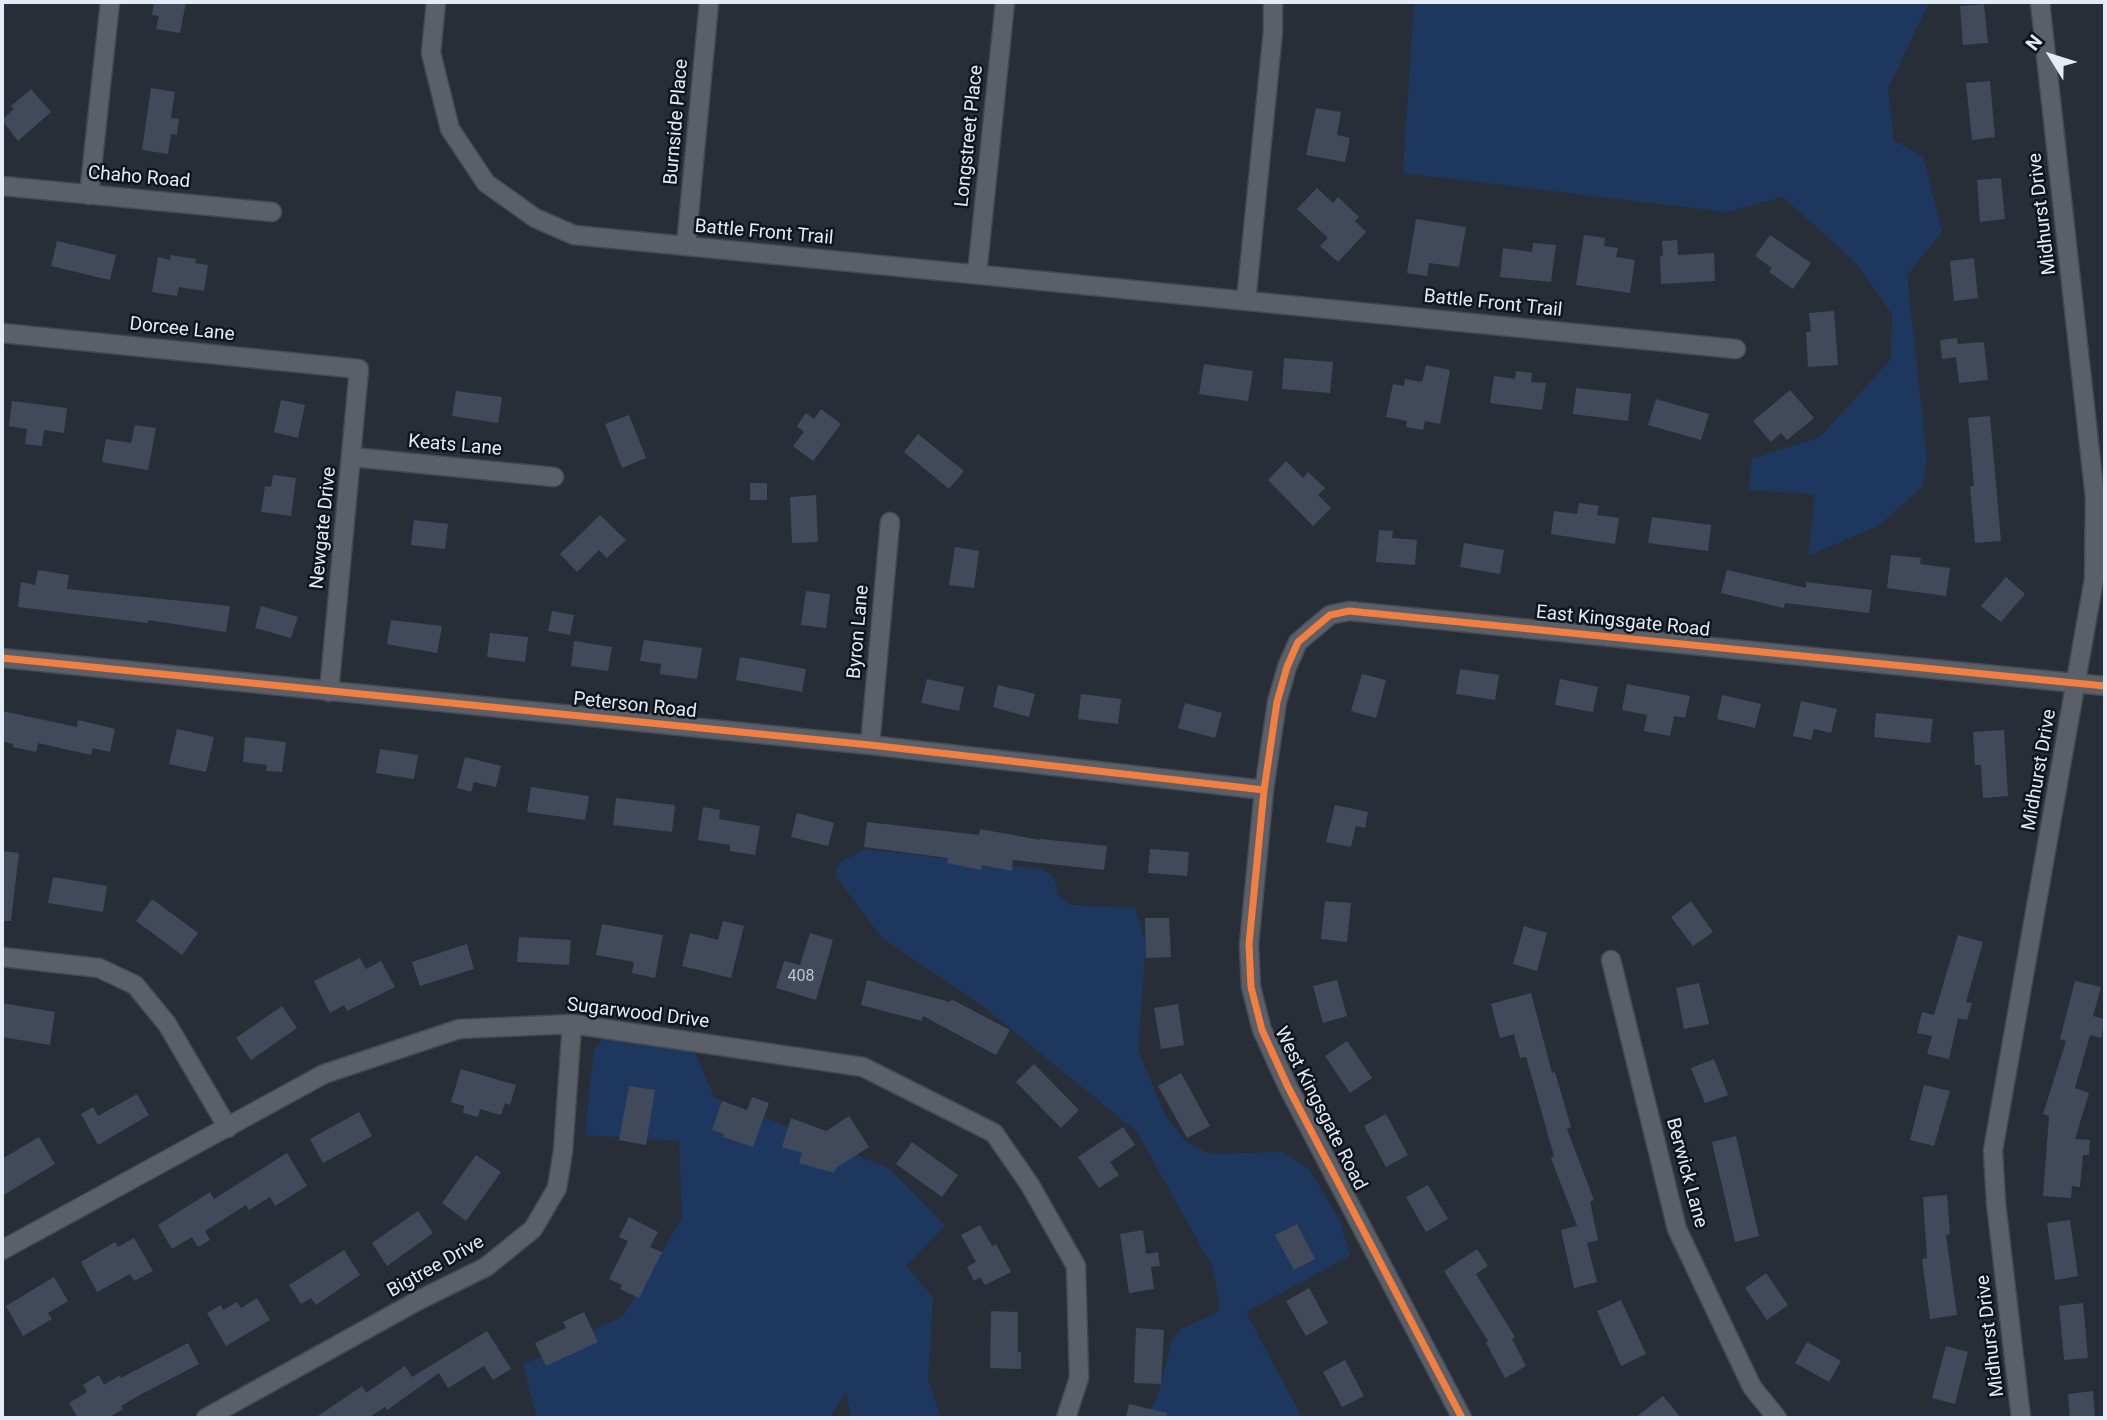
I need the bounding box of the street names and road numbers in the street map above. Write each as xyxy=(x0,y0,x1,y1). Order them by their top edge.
street label: Burnside Place xyxy=(660,58,694,186)
street label: Longstreet Place xyxy=(951,64,989,208)
street label: Midhurst Drive xyxy=(2024,152,2062,276)
street label: Chaho Road xyxy=(87,162,191,194)
street label: Battle Front Trail xyxy=(694,216,834,250)
street label: Battle Front Trail xyxy=(1423,285,1563,323)
street label: Dorcee Lane xyxy=(128,313,236,347)
street label: Keats Lane xyxy=(407,431,503,461)
street label: Newgate Drive xyxy=(306,466,342,590)
street label: Byron Lane xyxy=(844,584,874,680)
street label: East Kingsgate Road xyxy=(1535,602,1711,642)
street label: Peterson Road xyxy=(572,688,698,724)
street label: Midhurst Drive xyxy=(2018,708,2062,832)
street label: Sugarwood Drive xyxy=(565,994,711,1034)
street label: West Kingsgate Road xyxy=(1269,1023,1371,1195)
street label: Berwick Lane xyxy=(1660,1116,1712,1230)
street label: Bigtree Drive xyxy=(384,1231,488,1303)
street label: Midhurst Drive xyxy=(1972,1274,2010,1398)

